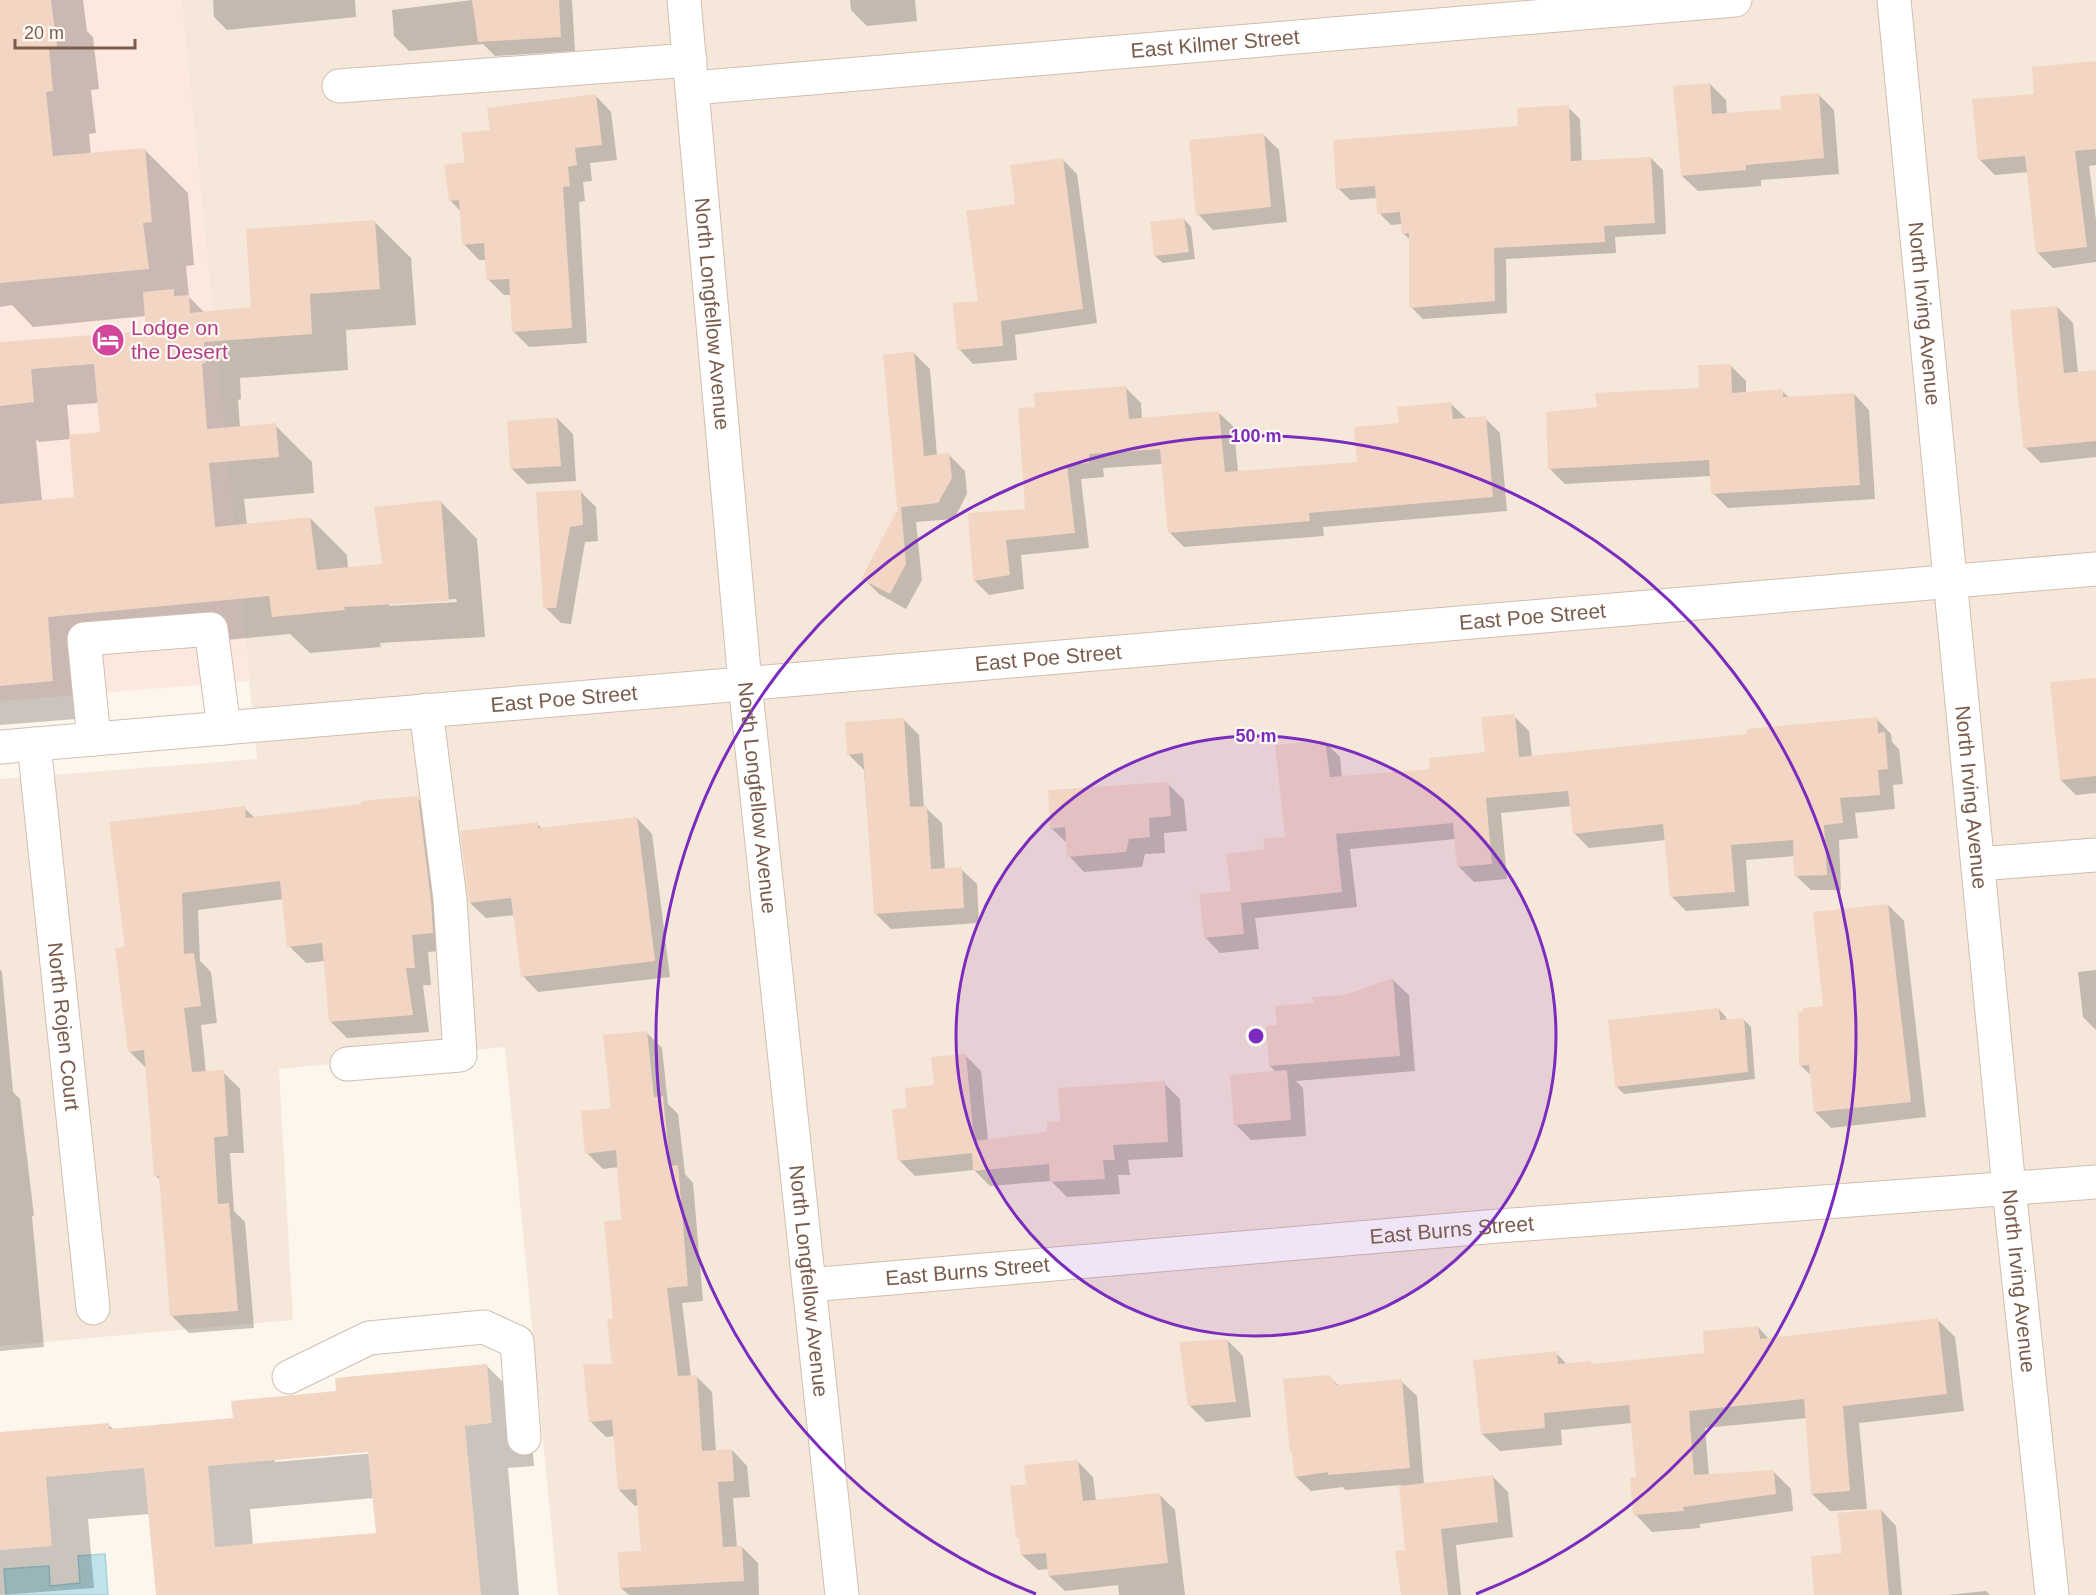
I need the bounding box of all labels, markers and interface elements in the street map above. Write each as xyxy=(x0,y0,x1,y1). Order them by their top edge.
scale bar xyxy=(15,12,135,50)
text: 20 m xyxy=(24,23,64,43)
street label: East Kilmer Street xyxy=(1130,25,1301,62)
street label: North Longfellow Avenue xyxy=(691,196,734,431)
street label: North Irving Avenue xyxy=(1905,221,1945,406)
place label: Lodge on the Desert xyxy=(131,316,228,363)
hotel icon: Lodge on the Desert xyxy=(90,322,126,358)
text: 100 m xyxy=(1230,426,1282,446)
street label: East Poe Street xyxy=(1458,599,1607,634)
street label: East Poe Street xyxy=(974,640,1123,675)
street label: North Longfellow Avenue xyxy=(734,680,781,915)
street label: East Poe Street xyxy=(490,681,638,716)
street label: North Irving Avenue xyxy=(1951,704,1992,890)
text: 50 m xyxy=(1235,726,1277,746)
street label: North Rojen Court xyxy=(44,941,84,1112)
centre of rings xyxy=(1246,1026,1266,1046)
street label: North Longfellow Avenue xyxy=(785,1164,833,1398)
street label: North Irving Avenue xyxy=(1998,1188,2040,1374)
street label: East Burns Street xyxy=(1369,1211,1535,1248)
street label: East Burns Street xyxy=(884,1252,1051,1289)

